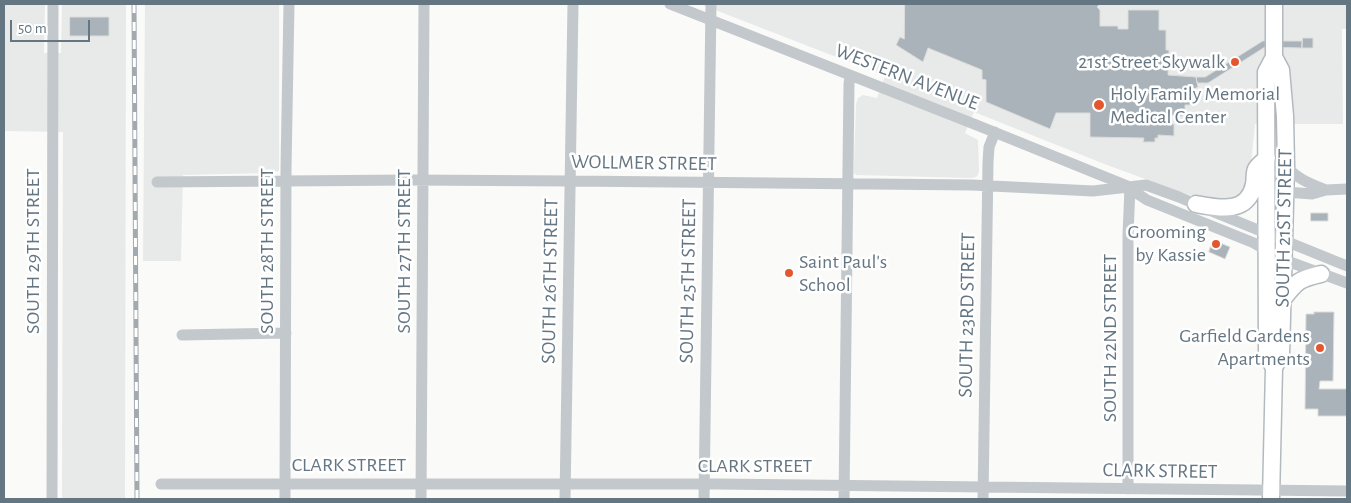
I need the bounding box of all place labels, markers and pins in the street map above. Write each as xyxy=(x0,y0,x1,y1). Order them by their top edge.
place label: 21st Street Skywalk xyxy=(1078,50,1225,74)
marker: 21st Street Skywalk xyxy=(1229,56,1241,68)
place label: Holy Family Memorial Medical Center xyxy=(1110,82,1280,129)
marker: Holy Family Memorial Medical Center xyxy=(1092,98,1106,112)
place label: Grooming by Kassie xyxy=(1128,220,1206,267)
marker: Grooming by Kassie xyxy=(1210,238,1222,250)
place label: Saint Paul's School xyxy=(799,250,887,297)
marker: Saint Paul's School xyxy=(783,267,795,279)
place label: Garfield Gardens Apartments xyxy=(1179,324,1310,371)
marker: Garfield Gardens Apartments xyxy=(1314,342,1326,354)

